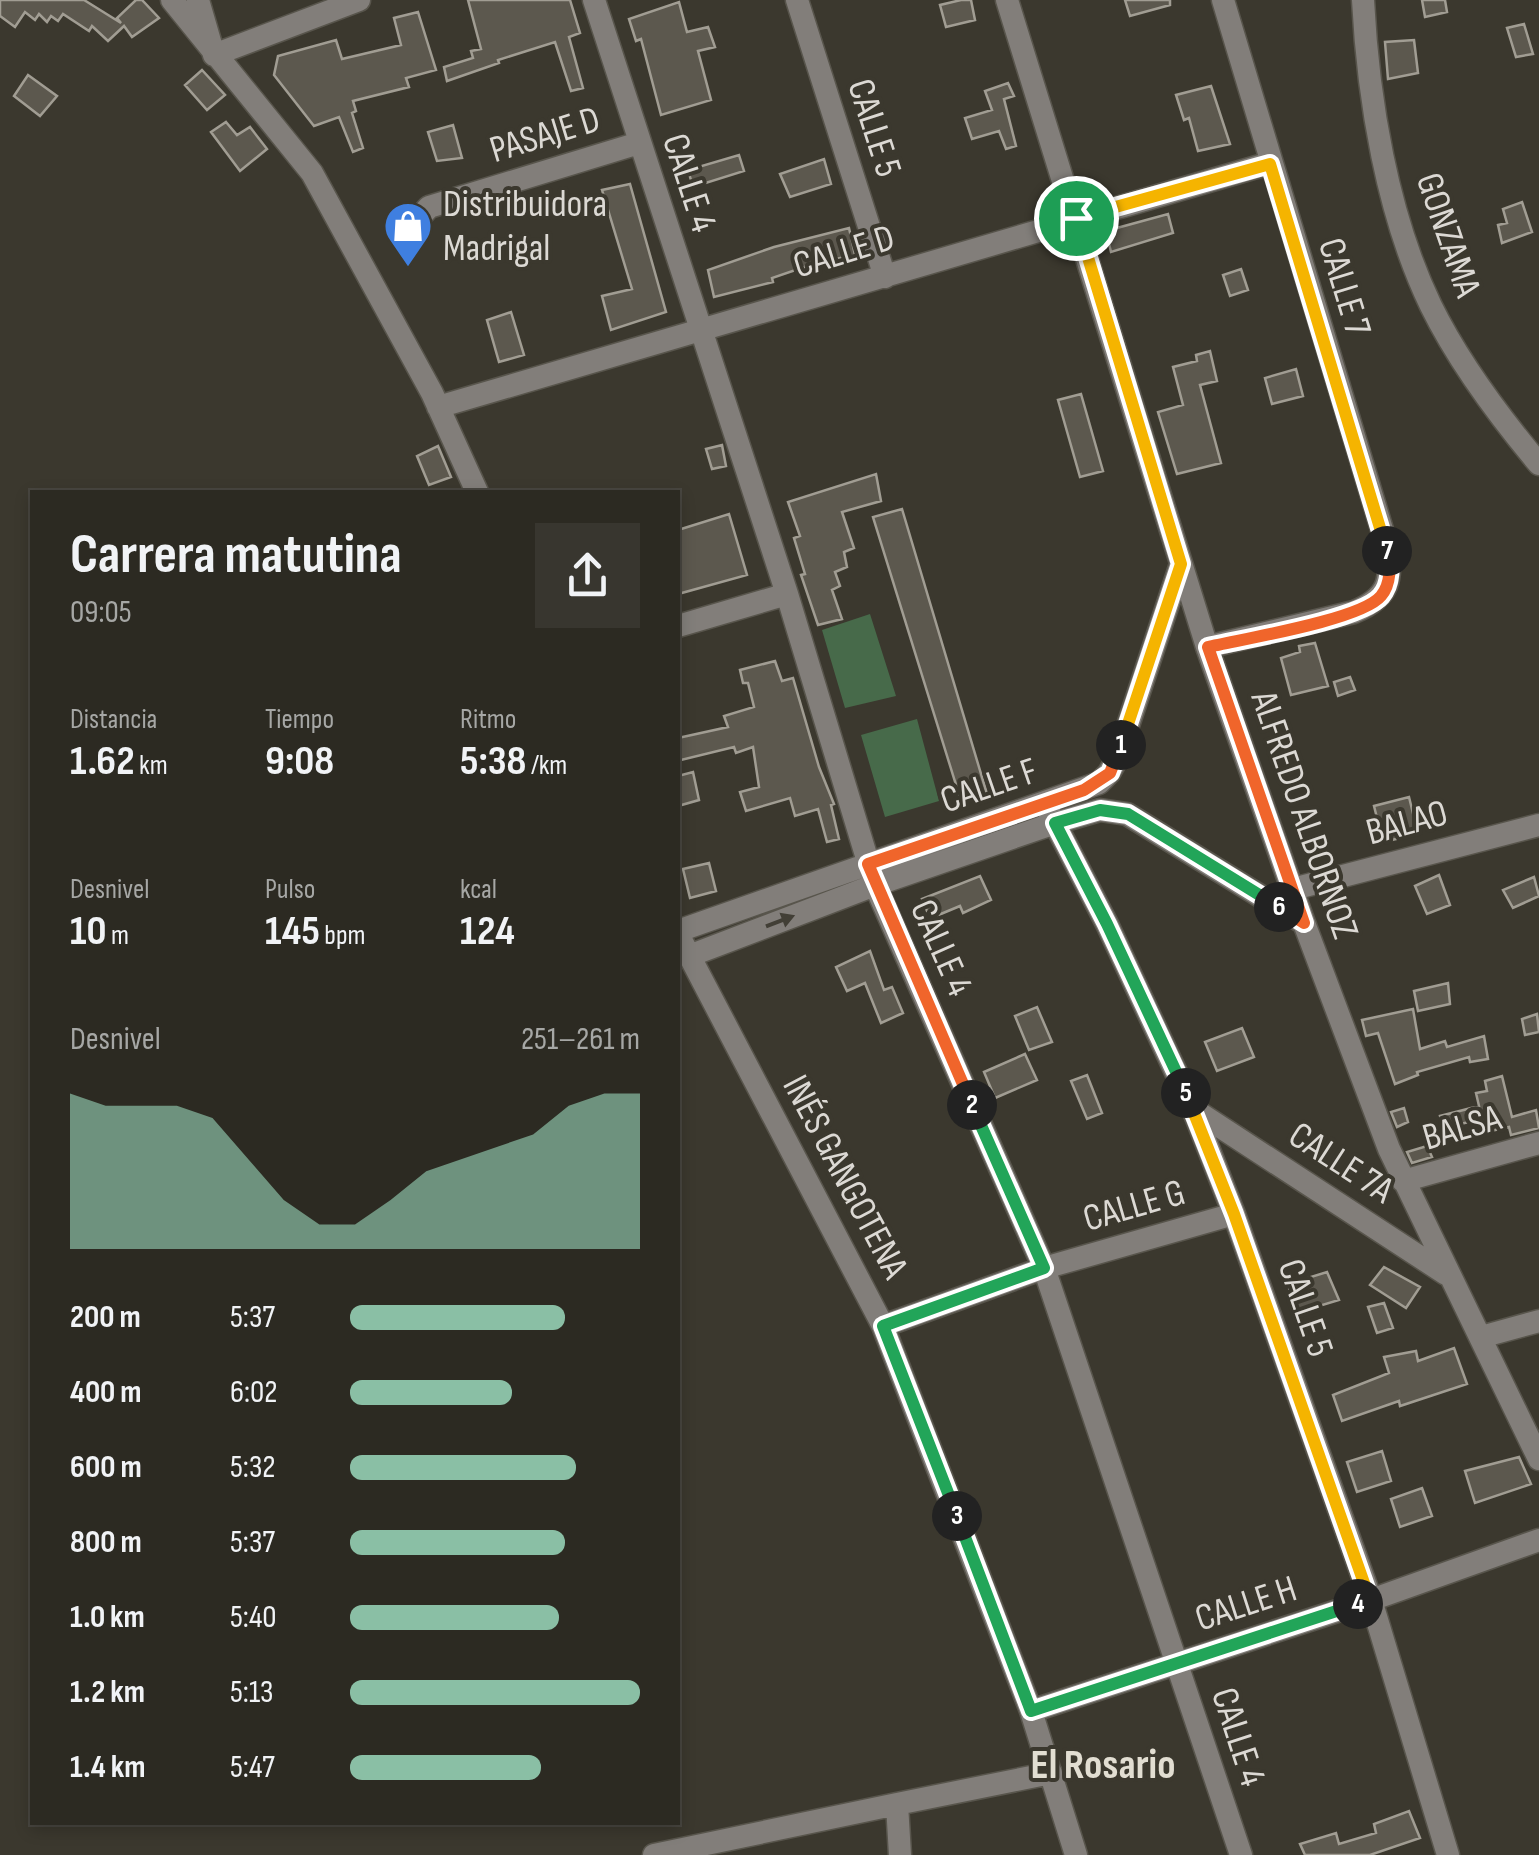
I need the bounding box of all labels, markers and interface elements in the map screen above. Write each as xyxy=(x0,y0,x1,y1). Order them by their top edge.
street label: CALLE 5 xyxy=(837,74,911,182)
street label: PASAJE D xyxy=(485,97,605,173)
street label: CALLE 4 xyxy=(652,128,726,238)
street label: GONZAMA xyxy=(1406,167,1490,304)
pin xyxy=(1034,176,1119,261)
place label: Distribuidora Madrigal xyxy=(443,182,607,271)
icon: arrive xyxy=(1049,191,1104,246)
shop icon: Distribuidora Madrigal xyxy=(382,200,434,268)
street label: CALLE D xyxy=(788,215,900,289)
street label: CALLE 7 xyxy=(1308,233,1380,341)
text: Carrera matutina xyxy=(70,522,402,589)
button: share xyxy=(535,523,640,628)
pin: 7 xyxy=(1362,526,1412,576)
text: 7 xyxy=(1381,534,1393,567)
text: 09:05 xyxy=(70,593,132,632)
street label: ALFREDO ALBORNOZ xyxy=(1240,684,1368,945)
text: Distancia xyxy=(70,703,157,736)
text: Tiempo xyxy=(265,703,334,736)
text: Ritmo xyxy=(460,703,516,736)
pin: 1 xyxy=(1096,720,1146,770)
text: 1 xyxy=(1116,728,1126,761)
text: 1.62 xyxy=(70,736,135,787)
text: 9:08 xyxy=(265,736,334,787)
text: 5:38 xyxy=(460,736,526,787)
text: km xyxy=(135,749,168,782)
text: /km xyxy=(526,749,567,782)
street label: CALLE F xyxy=(935,749,1043,823)
street label: BALAO xyxy=(1361,791,1453,855)
text: Desnivel xyxy=(70,873,149,906)
text: Pulso xyxy=(265,873,315,906)
text: kcal xyxy=(460,873,497,906)
pin: 6 xyxy=(1254,882,1304,932)
text: 6 xyxy=(1272,890,1286,923)
street label: CALLE 4 xyxy=(900,893,982,1003)
text: 10 xyxy=(70,906,106,957)
text: 145 xyxy=(265,906,320,957)
text: 124 xyxy=(460,906,515,957)
one-way arrow xyxy=(765,913,795,928)
text: m xyxy=(106,919,129,952)
text: bpm xyxy=(320,919,365,952)
text: Desnivel xyxy=(70,1020,161,1059)
text: 251–261 m xyxy=(521,1020,640,1059)
street label: INÉS GANGOTENA xyxy=(773,1068,918,1287)
pin: 5 xyxy=(1161,1068,1211,1118)
text: 5 xyxy=(1180,1076,1192,1109)
pin: 2 xyxy=(947,1080,997,1130)
text: 2 xyxy=(966,1088,978,1121)
street label: BALSA xyxy=(1418,1095,1507,1161)
street label: CALLE 7A xyxy=(1280,1113,1402,1214)
street label: CALLE G xyxy=(1078,1170,1190,1242)
street label: CALLE 5 xyxy=(1267,1253,1343,1363)
text: 200 m xyxy=(70,1298,141,1337)
text: 5:37 xyxy=(230,1298,275,1337)
text: 400 m xyxy=(70,1373,142,1412)
text: 6:02 xyxy=(230,1373,278,1412)
text: 600 m xyxy=(70,1448,142,1487)
text: 5:32 xyxy=(230,1448,276,1487)
pin: 3 xyxy=(932,1491,982,1541)
text: 3 xyxy=(951,1499,963,1532)
text: 800 m xyxy=(70,1523,142,1562)
text: 5:37 xyxy=(230,1523,275,1562)
street label: CALLE H xyxy=(1190,1567,1302,1641)
pin: 4 xyxy=(1333,1579,1383,1629)
text: 4 xyxy=(1351,1587,1365,1620)
text: 1.0 km xyxy=(70,1598,145,1637)
text: 5:40 xyxy=(230,1598,277,1637)
text: 1.2 km xyxy=(70,1673,145,1712)
text: 5:13 xyxy=(230,1673,274,1712)
street label: CALLE 4 xyxy=(1201,1682,1275,1792)
district label: El Rosario xyxy=(1031,1740,1175,1791)
text: 1.4 km xyxy=(70,1748,145,1787)
text: 5:47 xyxy=(230,1748,275,1787)

